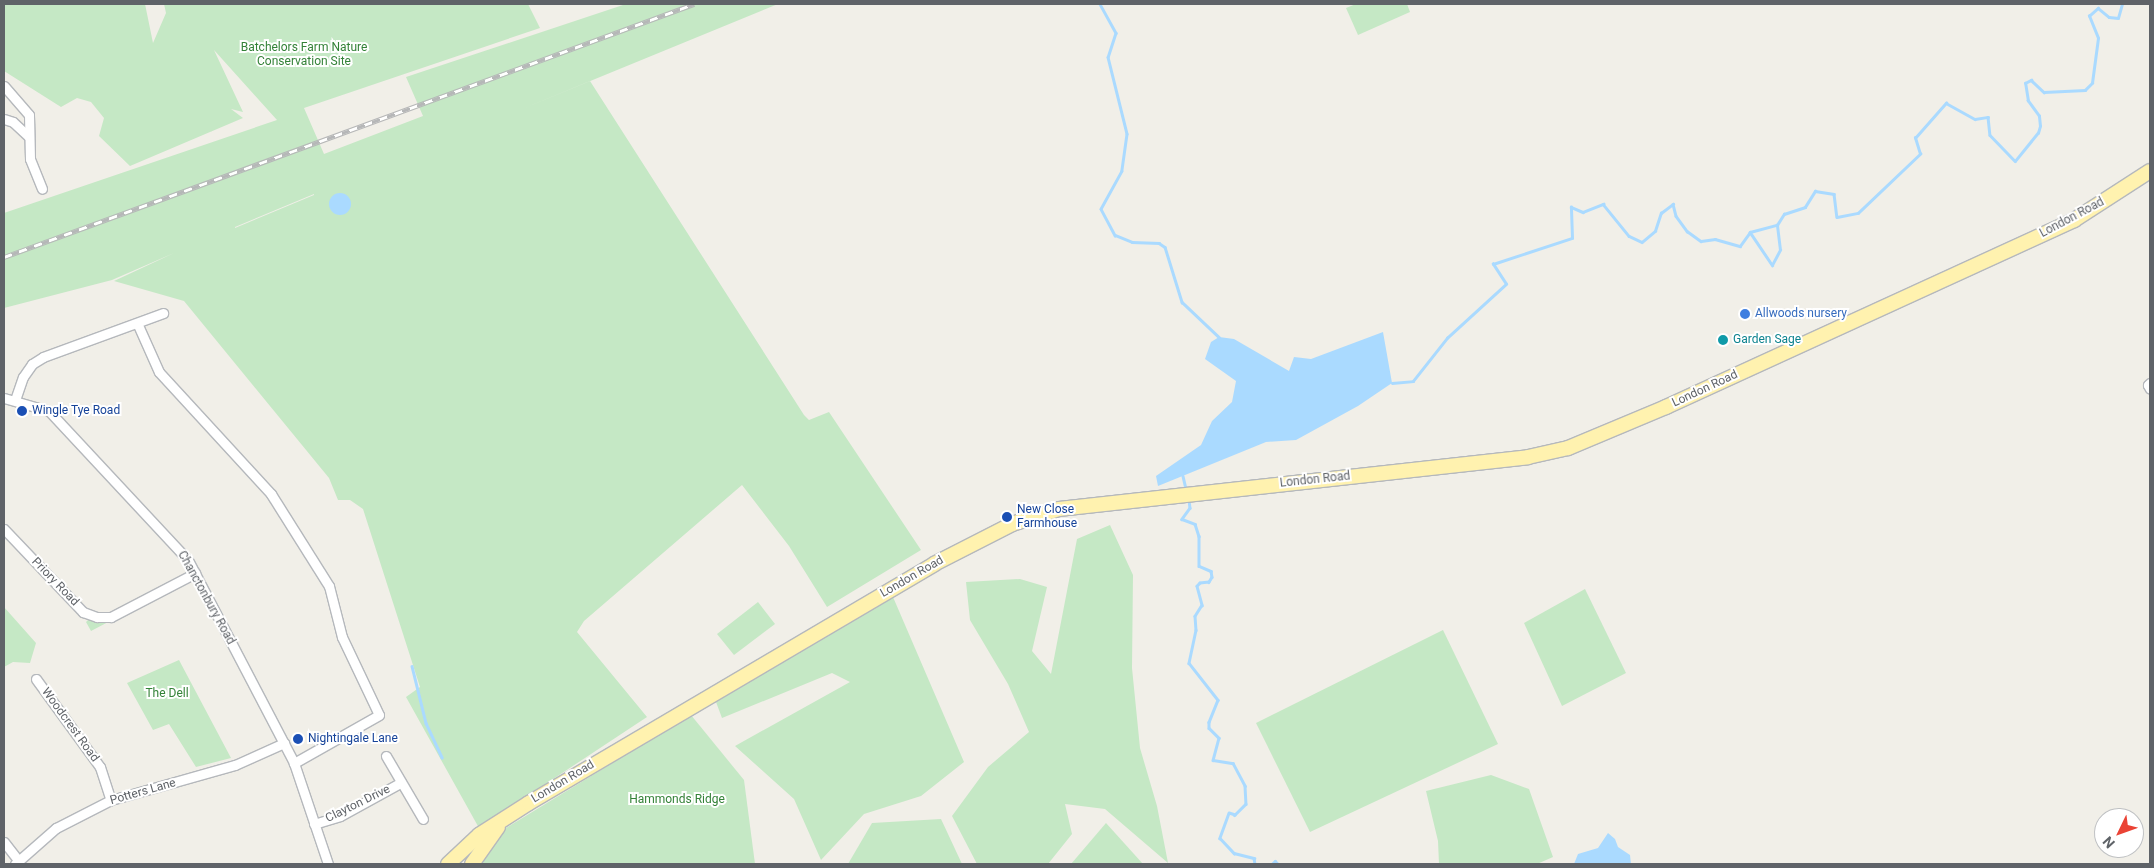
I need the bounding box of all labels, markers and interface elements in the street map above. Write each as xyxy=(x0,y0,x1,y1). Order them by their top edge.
park label: Batchelors Farm Nature Conservation Site xyxy=(241,41,367,69)
street label: London Road xyxy=(2037,195,2107,241)
place label: Allwoods nursery xyxy=(1755,307,1847,321)
marker: Allwoods nursery xyxy=(1739,308,1751,320)
place label: Garden Sage xyxy=(1733,333,1801,347)
marker: Garden Sage xyxy=(1717,334,1729,346)
street label: London Road xyxy=(1670,368,1740,410)
place label: Wingle Tye Road xyxy=(32,404,120,418)
marker: Wingle Tye Road xyxy=(16,405,28,417)
street label: London Road xyxy=(1279,469,1351,491)
place label: New Close Farmhouse xyxy=(1017,503,1077,531)
marker: New Close Farmhouse xyxy=(1001,511,1013,523)
street label: Chanctonbury Road xyxy=(174,549,238,647)
street label: London Road xyxy=(878,553,946,601)
street label: Priory Road xyxy=(28,555,82,609)
street label: Woodcrest Road xyxy=(38,685,102,765)
park label: The Dell xyxy=(145,687,189,701)
place label: Nightingale Lane xyxy=(308,732,398,746)
marker: Nightingale Lane xyxy=(292,733,304,745)
street label: London Road xyxy=(529,758,597,806)
street label: Potters Lane xyxy=(108,776,178,808)
street label: Clayton Drive xyxy=(323,782,393,826)
park label: Hammonds Ridge xyxy=(629,793,725,807)
north arrow xyxy=(2094,808,2144,858)
text: N xyxy=(2099,833,2118,851)

